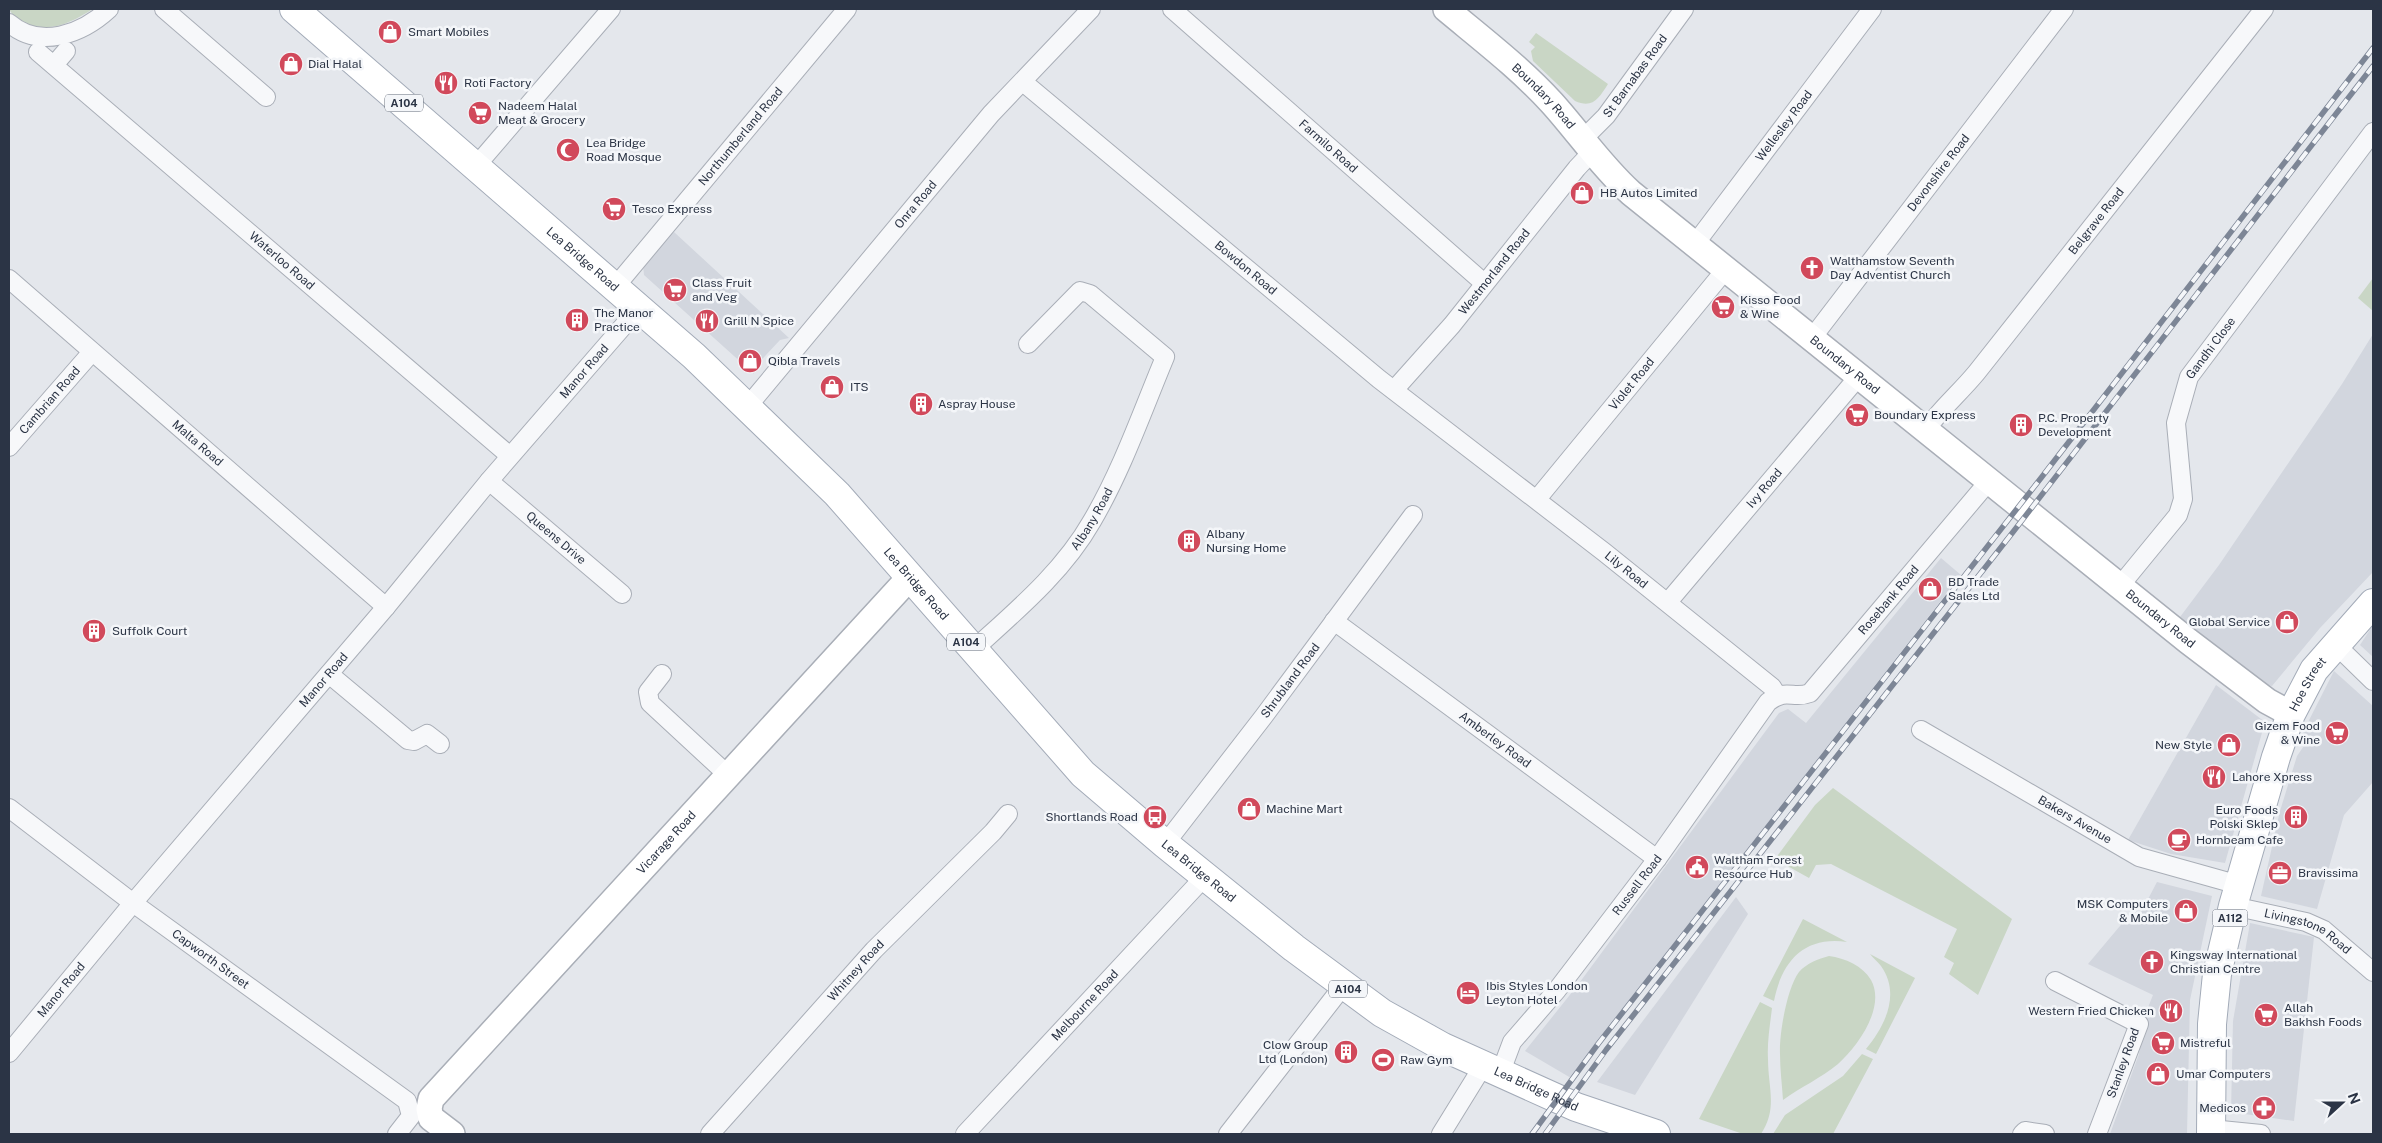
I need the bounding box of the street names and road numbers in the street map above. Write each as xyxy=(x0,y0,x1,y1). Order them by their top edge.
street label: St Barnabas Road xyxy=(1600,32,1670,120)
street label: Boundary Road xyxy=(1509,60,1578,132)
street label: Northumberland Road xyxy=(696,85,786,188)
street label: Wellesley Road xyxy=(1753,88,1815,164)
road number: A104 xyxy=(385,95,423,112)
street label: Farmilo Road xyxy=(1296,117,1360,176)
street label: Devonshire Road xyxy=(1905,132,1972,214)
street label: Onra Road xyxy=(892,178,940,231)
street label: Belgrave Road xyxy=(2066,185,2127,257)
street label: Lea Bridge Road xyxy=(543,224,622,295)
street label: Westmorland Road xyxy=(1456,226,1533,318)
street label: Waterloo Road xyxy=(246,229,317,293)
street label: Bowdon Road xyxy=(1212,238,1279,298)
street label: Gandhi Close xyxy=(2183,314,2238,382)
street label: Boundary Road xyxy=(1807,333,1882,397)
street label: Manor Road xyxy=(557,341,611,401)
street label: Violet Road xyxy=(1606,355,1657,413)
street label: Cambrian Road xyxy=(17,364,83,437)
street label: Malta Road xyxy=(169,417,226,469)
street label: Ivy Road xyxy=(1744,466,1785,511)
street label: Albany Road xyxy=(1068,485,1116,553)
street label: Queens Drive xyxy=(523,509,589,567)
street label: Lea Bridge Road xyxy=(881,545,951,623)
street label: Lily Road xyxy=(1602,548,1651,591)
street label: Rosebank Road xyxy=(1855,562,1922,637)
street label: Boundary Road xyxy=(2123,587,2198,651)
road number: A104 xyxy=(947,634,985,650)
street label: Shrubland Road xyxy=(1258,640,1323,721)
street label: Manor Road xyxy=(297,650,351,710)
street label: Hoe Street xyxy=(2287,654,2329,714)
street label: Amberley Road xyxy=(1456,709,1534,771)
street label: Bakers Avenue xyxy=(2035,793,2114,847)
street label: Vicarage Road xyxy=(634,808,699,877)
street label: Lea Bridge Road xyxy=(1159,837,1239,905)
street label: Russell Road xyxy=(1610,852,1665,918)
street label: Livingstone Road xyxy=(2263,906,2354,957)
road number: A112 xyxy=(2212,910,2248,926)
street label: Capworth Street xyxy=(169,926,252,992)
street label: Whitney Road xyxy=(825,937,887,1004)
street label: Manor Road xyxy=(34,960,88,1020)
street label: Melbourne Road xyxy=(1049,967,1121,1044)
road number: A104 xyxy=(1329,981,1367,998)
street label: Stanley Road xyxy=(2104,1026,2142,1100)
street label: Lea Bridge Road xyxy=(1492,1064,1581,1114)

